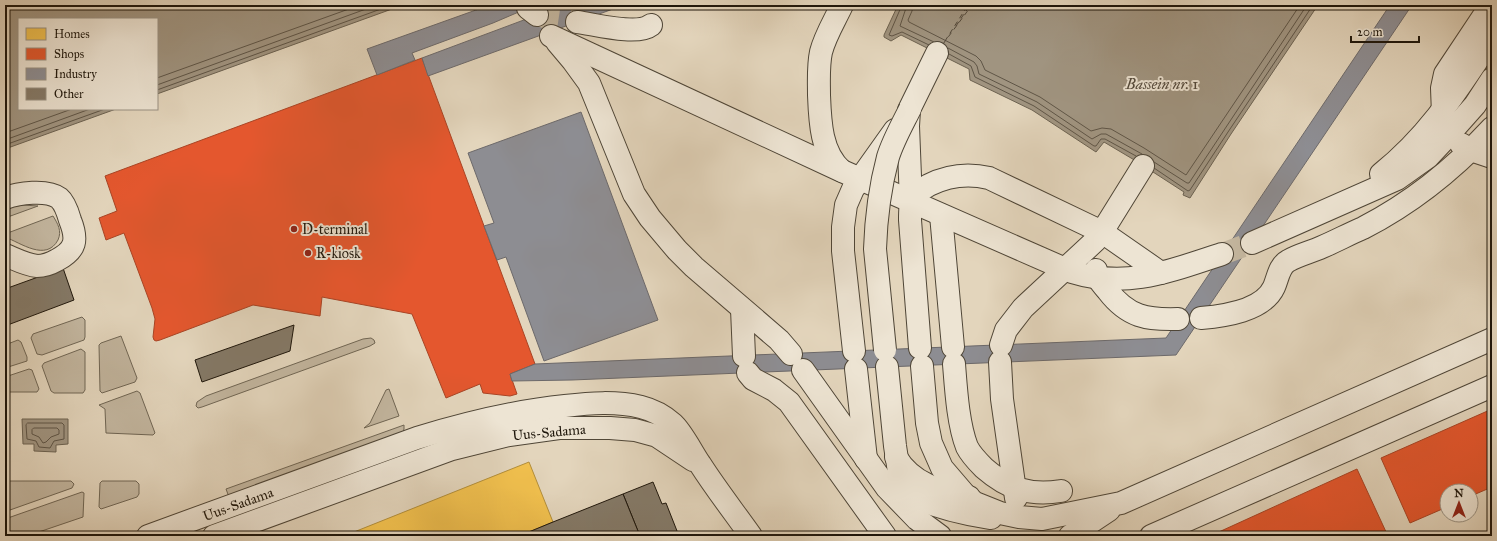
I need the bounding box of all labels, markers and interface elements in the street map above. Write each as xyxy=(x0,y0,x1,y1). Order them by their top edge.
legend xyxy=(18,18,158,110)
scale bar xyxy=(1351,18,1419,44)
text: 20 m xyxy=(1357,25,1383,39)
text: Homes xyxy=(54,27,90,41)
text: Shops xyxy=(54,47,84,61)
text: Industry xyxy=(54,67,97,81)
water label: Bassein nr. 1 xyxy=(1125,75,1198,93)
text: Other xyxy=(54,87,84,101)
place label: D-terminal xyxy=(302,221,368,238)
marker: D-terminal xyxy=(289,224,299,234)
place label: R-kiosk xyxy=(316,245,361,262)
marker: R-kiosk xyxy=(303,248,313,258)
street label: Uus-Sadama xyxy=(512,421,587,444)
north arrow xyxy=(1439,483,1479,523)
street label: Uus-Sadama xyxy=(201,484,276,525)
text: N xyxy=(1454,487,1464,500)

